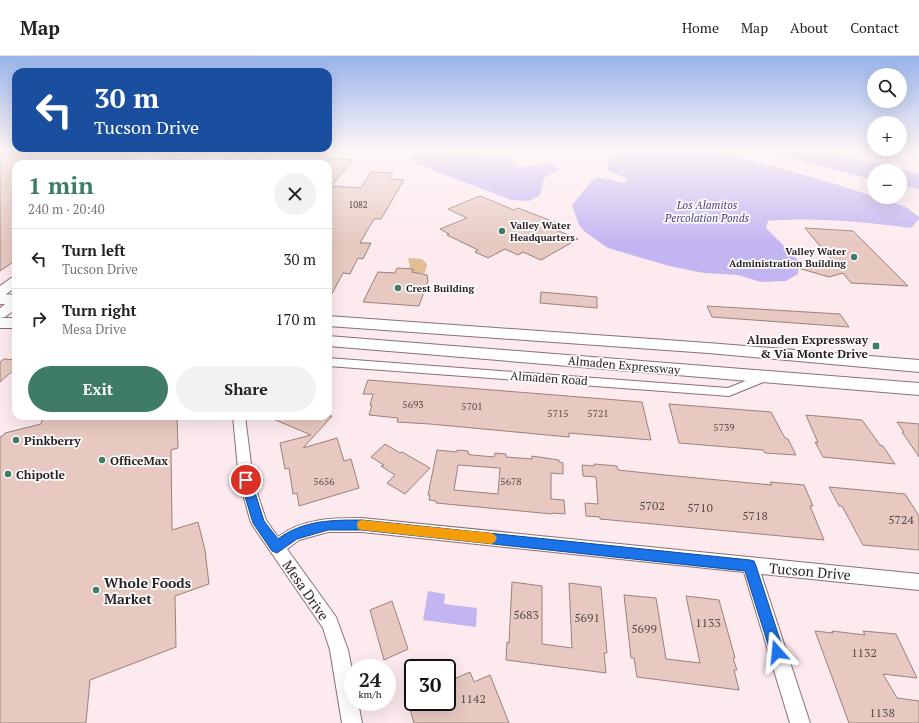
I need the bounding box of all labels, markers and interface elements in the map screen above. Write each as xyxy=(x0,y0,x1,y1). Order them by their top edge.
text: Map xyxy=(20,15,60,40)
text: Home xyxy=(682,18,719,37)
text: Map xyxy=(741,18,768,37)
text: About xyxy=(790,18,828,37)
text: Contact xyxy=(850,18,899,37)
map controls xyxy=(867,68,907,204)
button: search xyxy=(867,68,907,108)
text: 30 m xyxy=(94,79,159,116)
icon: left xyxy=(28,84,80,136)
text: Tucson Drive xyxy=(94,115,199,139)
button: + xyxy=(867,116,907,156)
button: − xyxy=(867,164,907,204)
text: 1 min xyxy=(28,169,94,201)
button: close xyxy=(274,173,316,215)
water label: Los Alamitos Percolation Ponds xyxy=(664,198,750,225)
house number: 1082 xyxy=(348,199,368,211)
text: 240 m · 20:40 xyxy=(28,200,105,218)
place label: Valley Water Headquarters xyxy=(510,219,575,244)
marker: Valley Water Headquarters xyxy=(497,226,507,236)
text: Turn left xyxy=(62,240,126,260)
place label: Valley Water Administration Building xyxy=(729,245,847,270)
icon: left xyxy=(28,248,50,270)
text: 30 m xyxy=(283,249,316,269)
marker: Valley Water Administration Building xyxy=(849,252,859,262)
text: Tucson Drive xyxy=(62,260,138,278)
place label: Crest Building xyxy=(406,282,475,295)
marker: Crest Building xyxy=(393,283,403,293)
text: Turn right xyxy=(62,300,137,320)
icon: right xyxy=(28,308,50,330)
text: 170 m xyxy=(275,309,316,329)
text: Mesa Drive xyxy=(62,320,126,338)
place label: Almaden Expressway & Via Monte Drive xyxy=(747,332,869,361)
marker: Almaden Expressway & Via Monte Drive xyxy=(871,341,881,351)
street label: Almaden Expressway xyxy=(567,353,682,377)
button: Exit xyxy=(28,366,168,412)
button: Share xyxy=(176,366,316,412)
street label: Almaden Road xyxy=(510,368,589,388)
house number: 5693 xyxy=(402,398,424,411)
house number: 5701 xyxy=(461,400,483,413)
house number: 5715 xyxy=(547,407,569,420)
house number: 5721 xyxy=(587,407,609,420)
house number: 5739 xyxy=(713,421,735,434)
place label: Pinkberry xyxy=(24,433,81,448)
marker: Pinkberry xyxy=(11,435,21,445)
place label: OfficeMax xyxy=(110,453,168,468)
marker: OfficeMax xyxy=(97,455,107,465)
pin xyxy=(229,463,263,497)
place label: Chipotle xyxy=(16,467,66,482)
marker: Chipotle xyxy=(3,469,13,479)
icon: arrive xyxy=(235,469,257,491)
house number: 5656 xyxy=(313,475,335,488)
house number: 5678 xyxy=(500,475,522,488)
house number: 5702 xyxy=(639,498,665,513)
house number: 5710 xyxy=(687,500,713,515)
house number: 5718 xyxy=(742,508,768,523)
house number: 5724 xyxy=(888,512,914,527)
street label: Mesa Drive xyxy=(278,556,334,624)
street label: Tucson Drive xyxy=(768,558,852,584)
place label: Whole Foods Market xyxy=(104,573,191,608)
marker: Whole Foods Market xyxy=(91,585,101,595)
house number: 5683 xyxy=(513,607,539,622)
house number: 5691 xyxy=(574,610,600,625)
house number: 1133 xyxy=(695,615,721,630)
house number: 5699 xyxy=(631,621,657,636)
position arrow xyxy=(756,631,798,673)
house number: 1132 xyxy=(851,645,877,660)
speed limit sign: 30 xyxy=(404,659,456,711)
text: 24 xyxy=(359,666,381,693)
text: km/h xyxy=(358,688,382,701)
house number: 1142 xyxy=(460,691,486,706)
house number: 1138 xyxy=(869,705,895,720)

